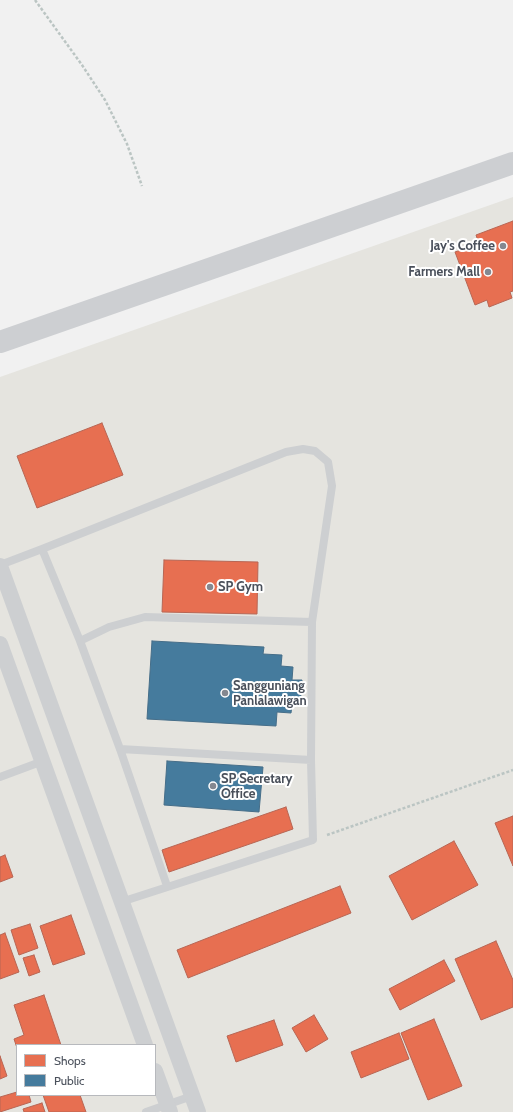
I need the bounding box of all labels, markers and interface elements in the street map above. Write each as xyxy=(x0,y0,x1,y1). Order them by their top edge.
place label: Jay's Coffee xyxy=(430,238,495,254)
marker: Jay's Coffee xyxy=(498,241,508,251)
place label: Farmers Mall xyxy=(408,264,480,280)
marker: Farmers Mall xyxy=(483,267,493,277)
place label: SP Gym xyxy=(218,579,263,595)
marker: SP Gym xyxy=(205,582,215,592)
place label: Sangguniang Panlalawigan xyxy=(233,678,307,709)
marker: Sangguniang Panlalawigan xyxy=(220,688,230,698)
place label: SP Secretary Office xyxy=(221,771,292,802)
marker: SP Secretary Office xyxy=(208,781,218,791)
legend xyxy=(16,1044,156,1096)
text: Shops xyxy=(54,1053,86,1068)
text: Public xyxy=(54,1073,85,1088)

